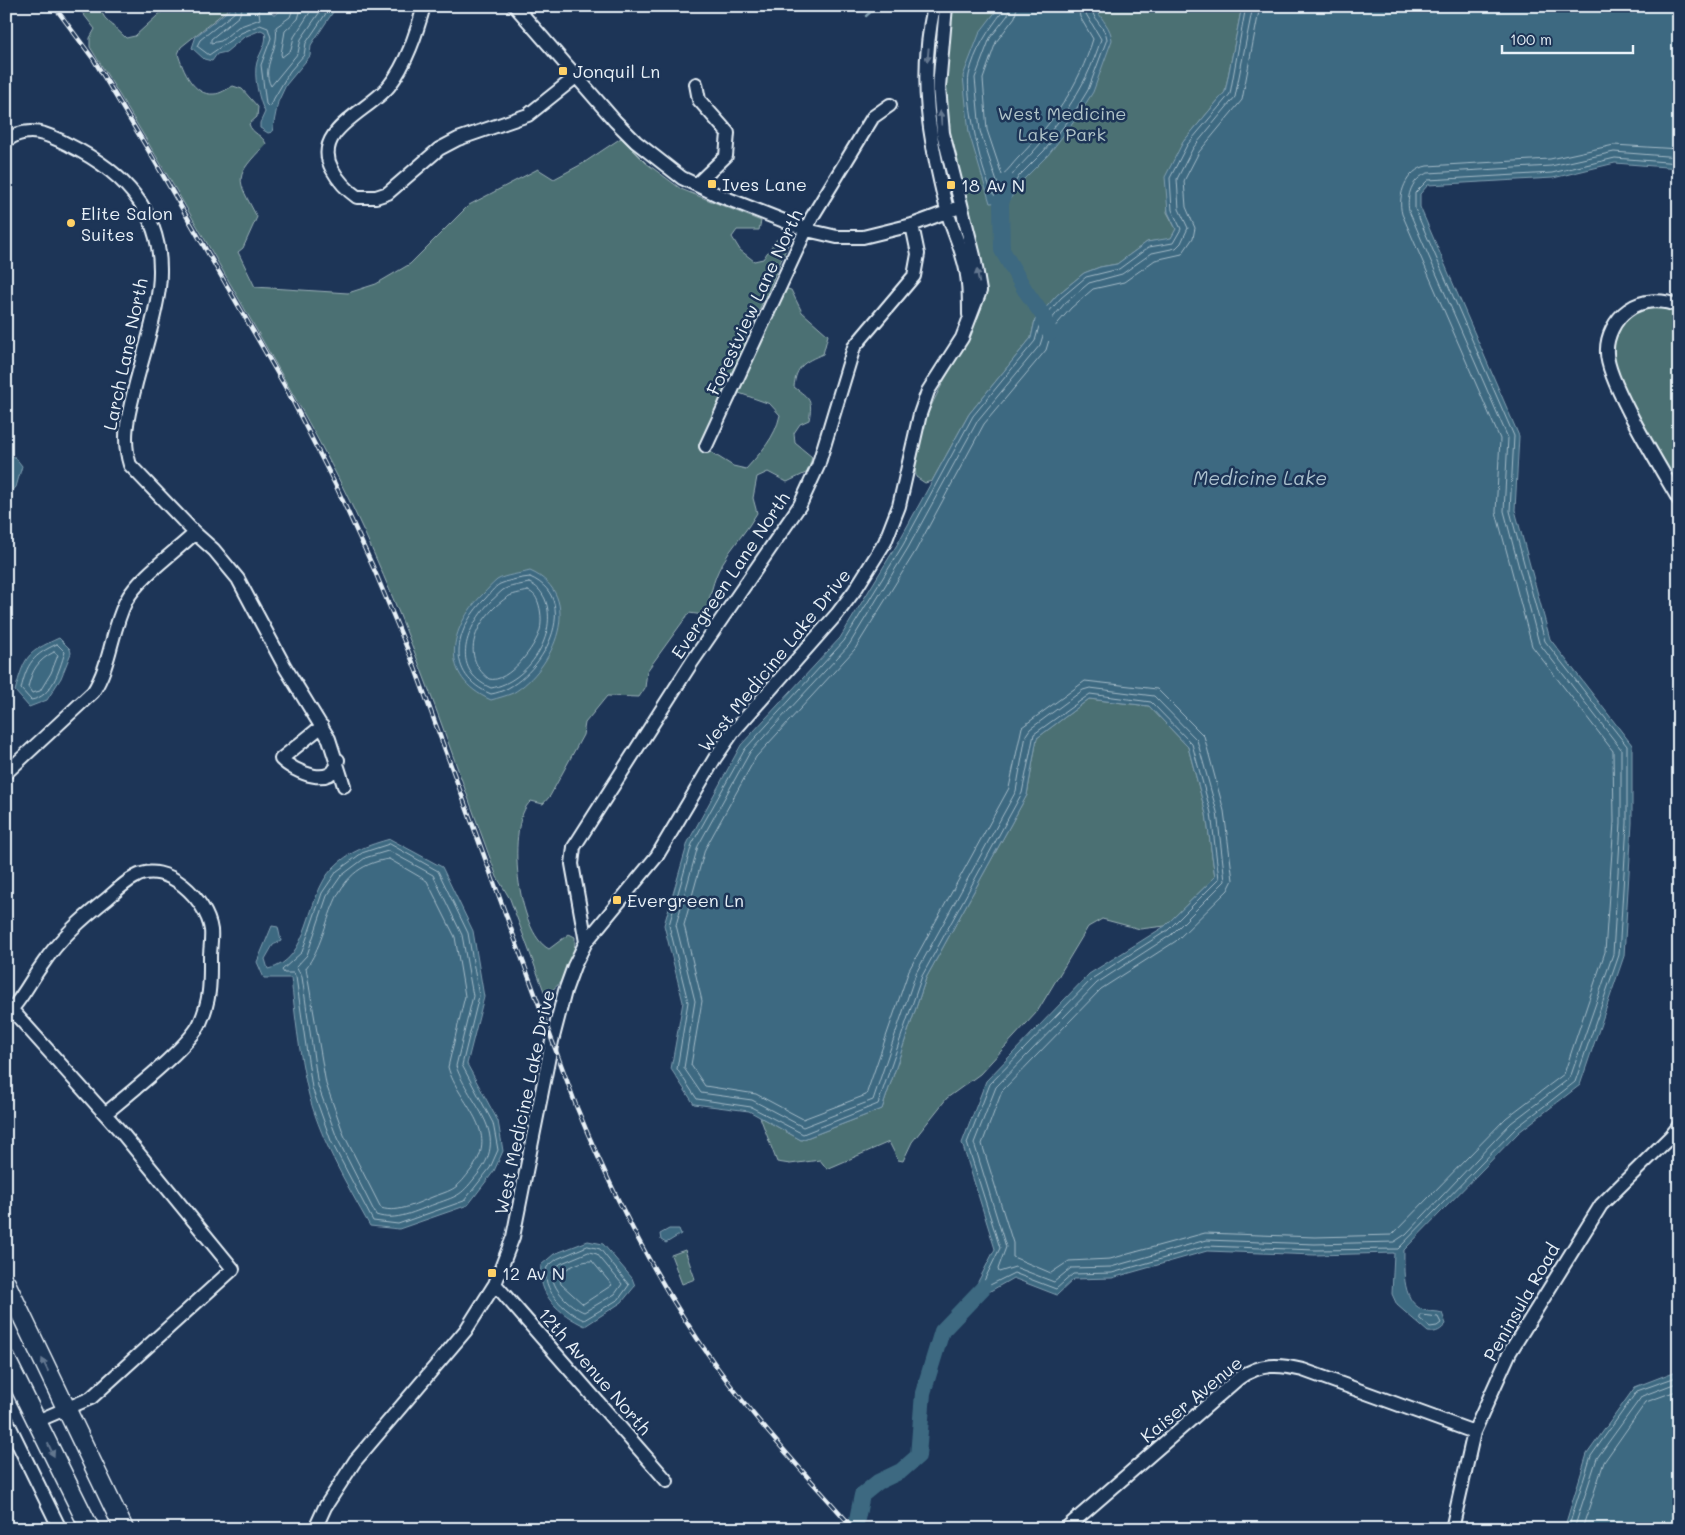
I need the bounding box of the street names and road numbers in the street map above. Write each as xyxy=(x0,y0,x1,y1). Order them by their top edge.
street label: Forestview Lane North xyxy=(700,205,808,399)
street label: Larch Lane North xyxy=(97,276,153,432)
street label: Evergreen Lane North xyxy=(665,487,795,663)
street label: West Medicine Lake Drive xyxy=(692,563,856,757)
street label: West Medicine Lake Drive xyxy=(488,987,560,1217)
street label: Peninsula Road xyxy=(1477,1239,1565,1365)
street label: 12th Avenue North xyxy=(533,1302,657,1440)
street label: Kaiser Avenue xyxy=(1135,1350,1247,1448)

